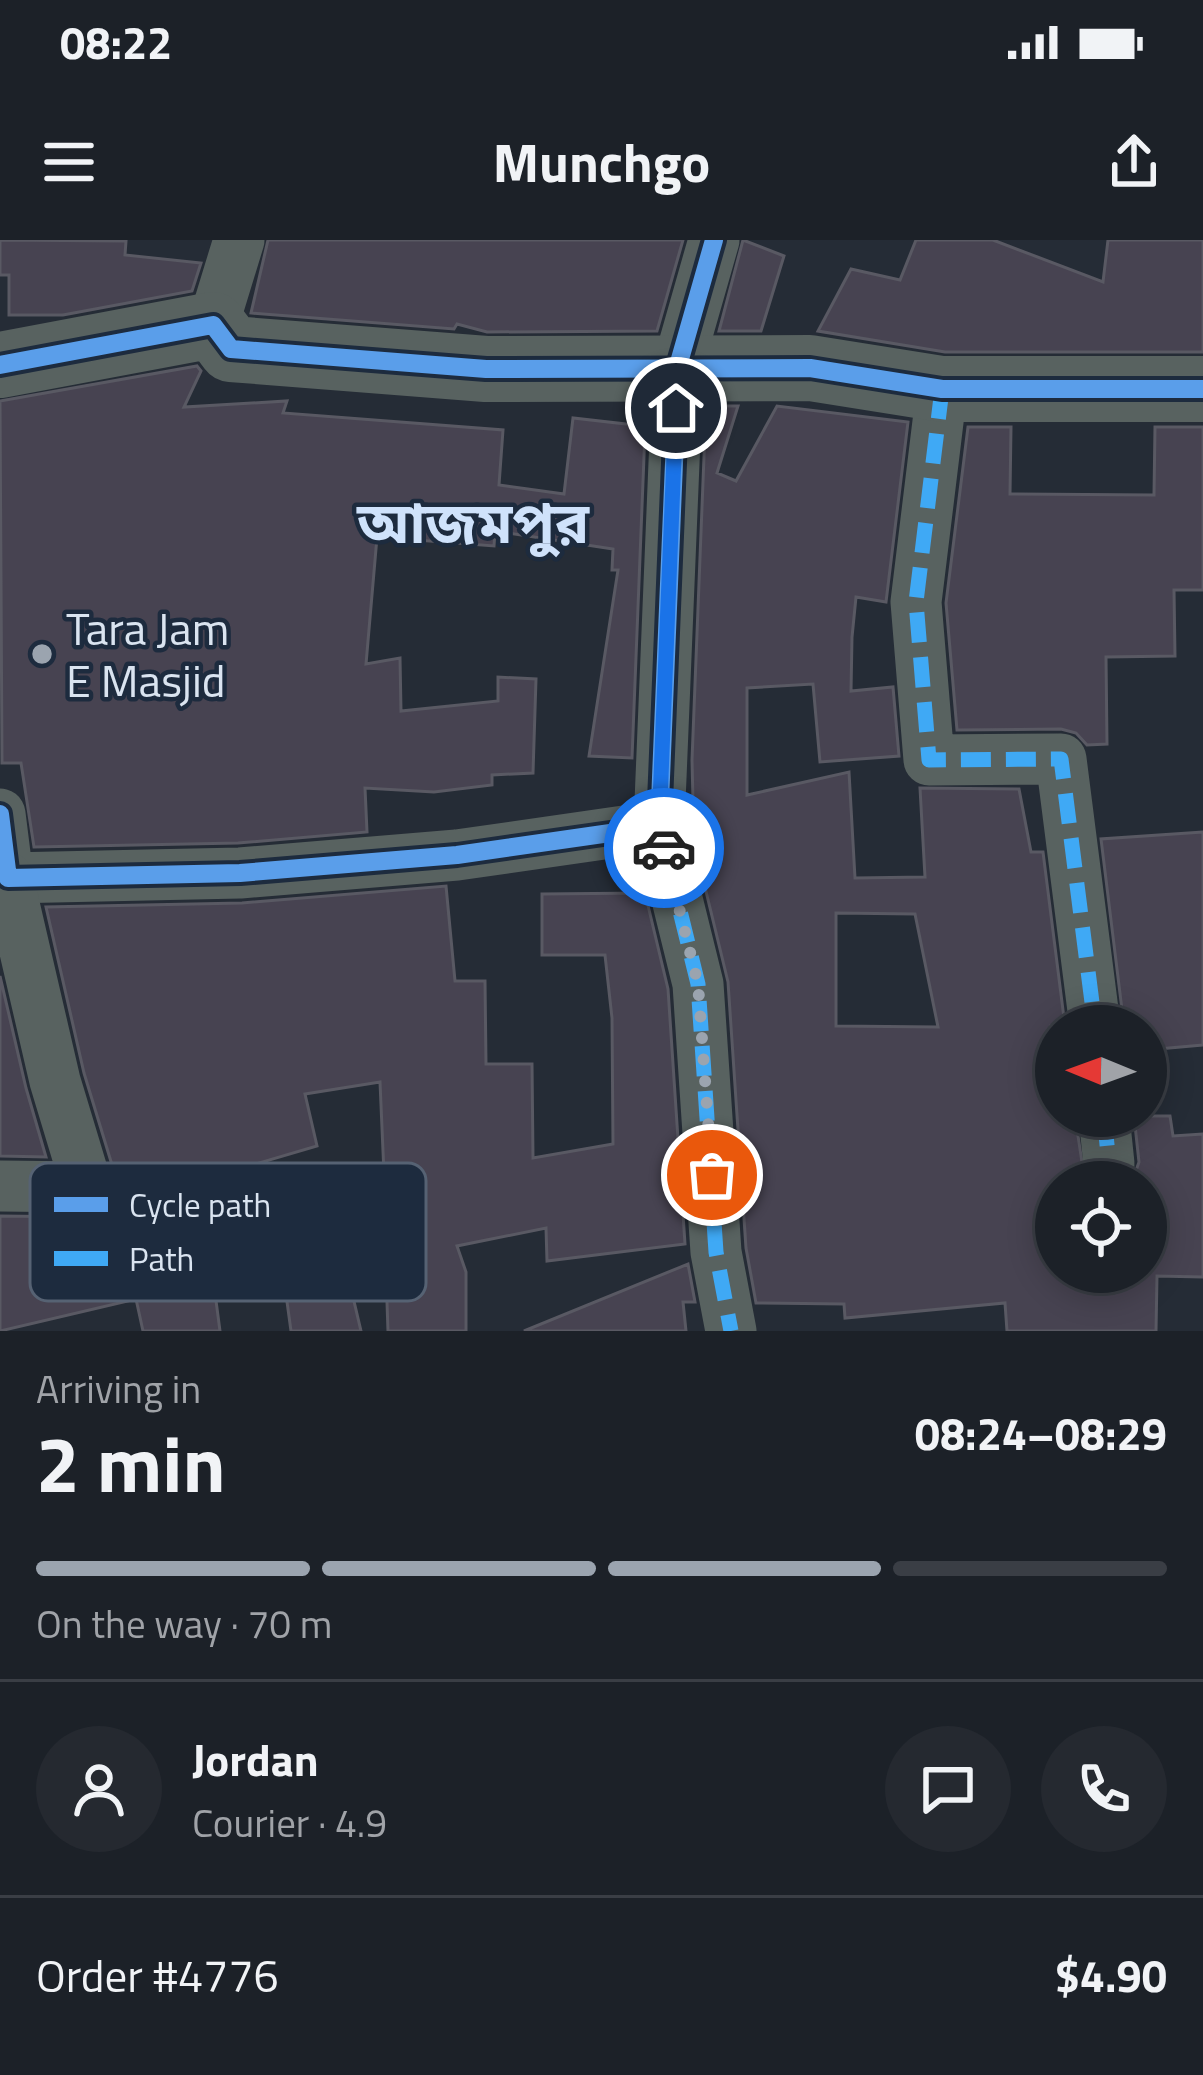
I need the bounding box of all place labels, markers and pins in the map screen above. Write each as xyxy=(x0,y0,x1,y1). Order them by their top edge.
pin xyxy=(625,357,727,459)
place label: Tara Jam E Masjid xyxy=(66,594,229,714)
marker: Tara Jam E Masjid xyxy=(29,641,55,667)
pin xyxy=(661,1124,763,1226)

